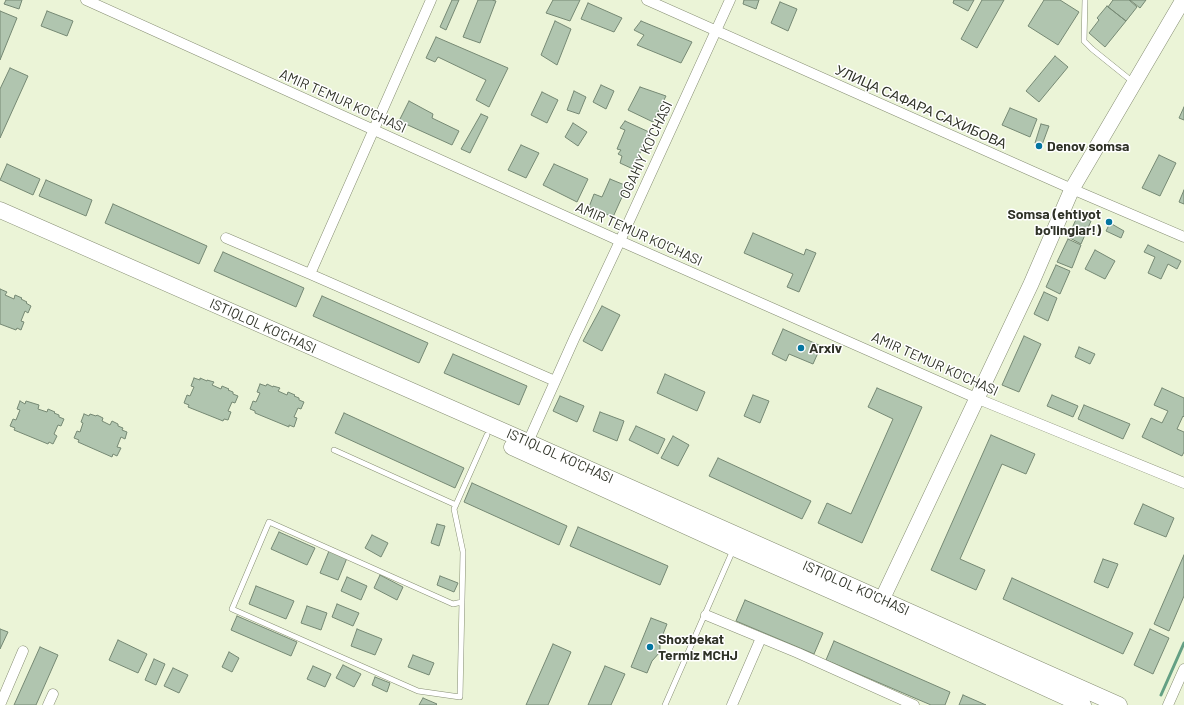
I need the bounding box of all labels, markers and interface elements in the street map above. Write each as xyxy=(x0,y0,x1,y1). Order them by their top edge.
street label: УЛИЦА САФАРА САХИБОВА xyxy=(833,62,1009,152)
street label: AMIR TEMUR KO'CHASI xyxy=(277,65,409,137)
street label: OGAHIY KO'CHASI xyxy=(616,99,676,201)
place label: Denov somsa xyxy=(1047,138,1129,154)
marker: Denov somsa xyxy=(1034,141,1044,151)
street label: AMIR TEMUR KO'CHASI xyxy=(573,198,705,270)
place label: Somsa (ehtiyot bo'linglar!) xyxy=(1007,206,1101,238)
marker: Somsa (ehtiyot bo'linglar!) xyxy=(1104,217,1114,227)
street label: ISTIQLOL KO'CHASI xyxy=(207,295,319,357)
street label: AMIR TEMUR KO'CHASI xyxy=(869,328,1001,400)
place label: Arxiv xyxy=(809,340,842,356)
marker: Arxiv xyxy=(796,343,806,353)
street label: ISTIQLOL KO'CHASI xyxy=(504,425,616,487)
street label: ISTIQLOL KO'CHASI xyxy=(800,557,912,619)
place label: Shoxbekat Termiz MCHJ xyxy=(658,631,738,664)
marker: Shoxbekat Termiz MCHJ xyxy=(645,642,655,652)

